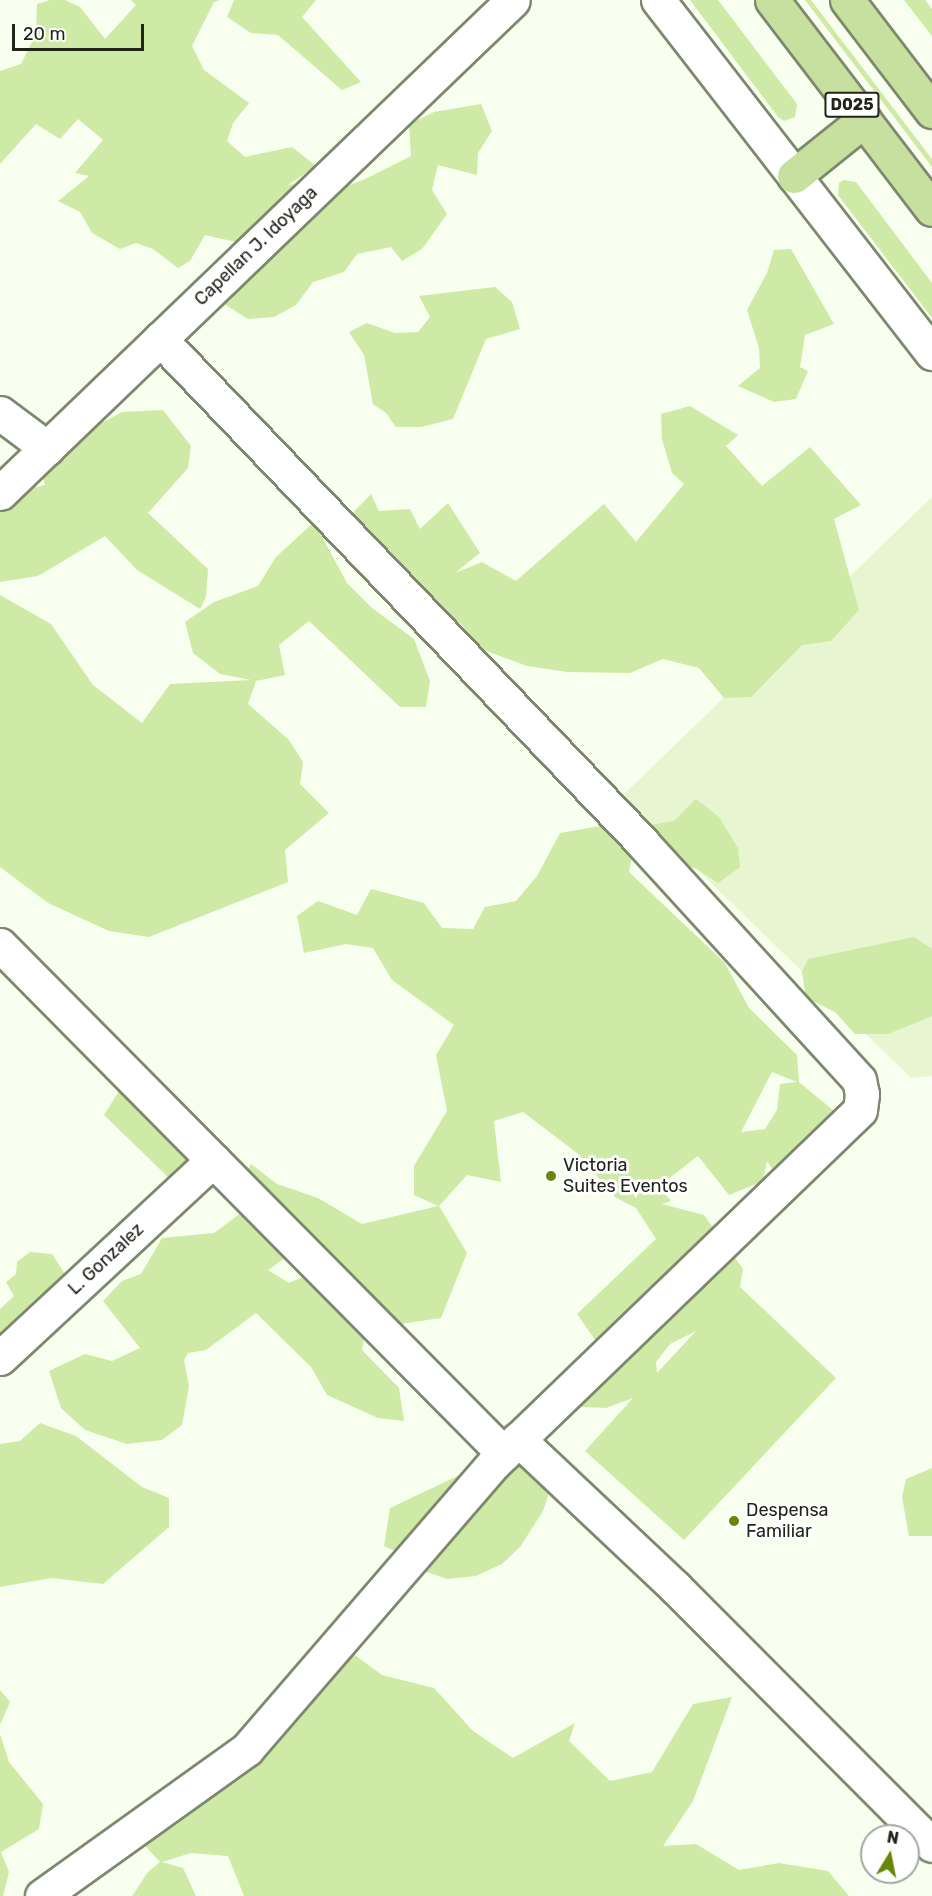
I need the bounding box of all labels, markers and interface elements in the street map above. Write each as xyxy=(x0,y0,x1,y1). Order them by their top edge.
scale bar xyxy=(15,12,147,50)
text: 20 m xyxy=(23,23,65,45)
road number: D025 xyxy=(824,92,880,118)
street label: Capellan J. Idoyaga xyxy=(190,182,322,310)
place label: Victoria Suites Eventos xyxy=(563,1155,688,1198)
marker: Victoria Suites Eventos xyxy=(544,1169,558,1183)
street label: L. Gonzalez xyxy=(64,1219,148,1299)
place label: Despensa Familiar xyxy=(746,1500,828,1543)
marker: Despensa Familiar xyxy=(727,1514,741,1528)
north arrow xyxy=(860,1824,920,1884)
text: N xyxy=(886,1827,900,1848)

